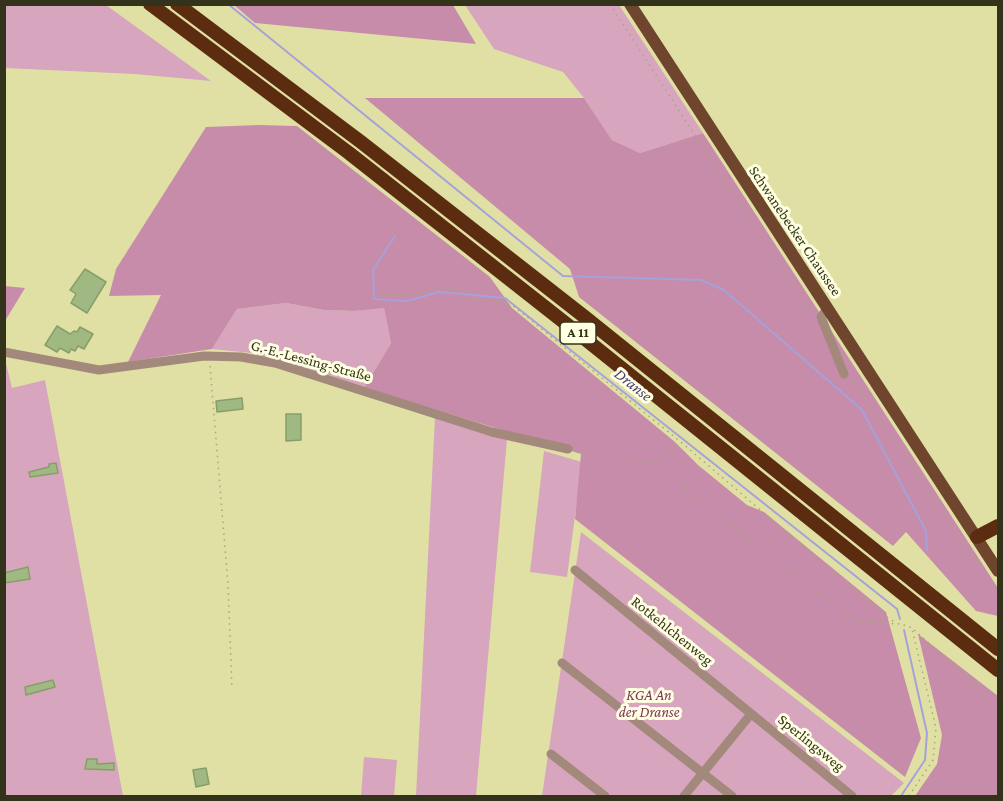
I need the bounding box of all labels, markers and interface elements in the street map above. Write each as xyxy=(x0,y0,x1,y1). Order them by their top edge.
street label: Schwanebecker Chaussee xyxy=(745,163,845,299)
road number: A 11 xyxy=(560,322,596,344)
street label: G.-E.-Lessing-Straße xyxy=(249,336,373,386)
water label: Dranse xyxy=(610,364,656,406)
street label: Rotkehlchenweg xyxy=(628,593,716,669)
park label: KGA An der Dranse xyxy=(619,686,679,721)
street label: Sperlingsweg xyxy=(774,711,848,775)

